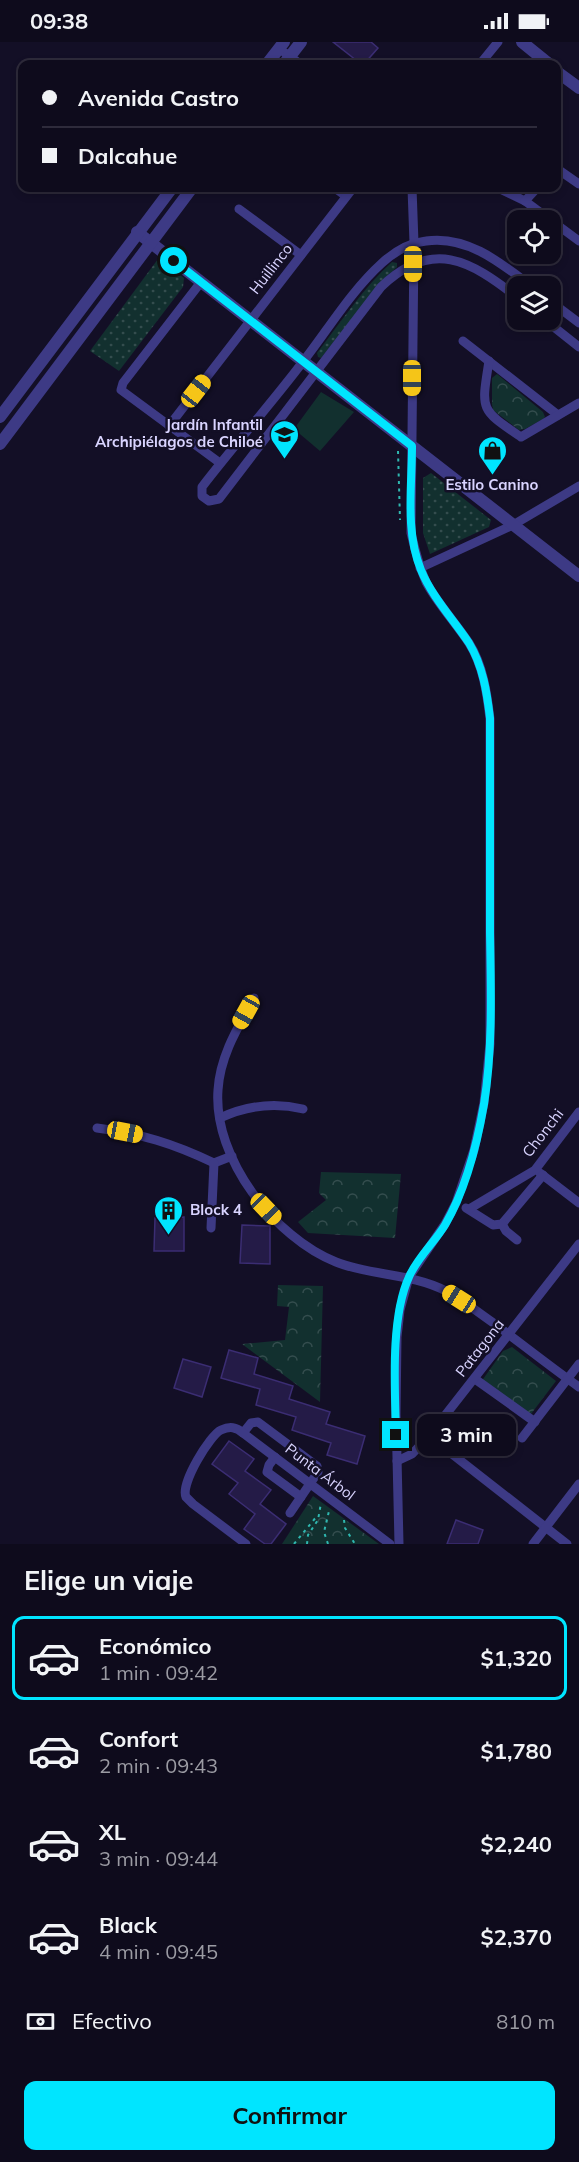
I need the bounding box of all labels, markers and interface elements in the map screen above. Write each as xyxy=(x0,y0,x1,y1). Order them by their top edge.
text: 09:38 xyxy=(30,7,88,35)
text: Avenida Castro xyxy=(78,84,239,112)
text: Dalcahue xyxy=(78,142,177,170)
map controls xyxy=(507,210,561,330)
button: locate xyxy=(507,210,561,264)
street label: Huillinco xyxy=(245,240,296,298)
car xyxy=(404,246,422,282)
route start xyxy=(160,247,187,274)
button: layers xyxy=(507,276,561,330)
car xyxy=(403,360,421,396)
car xyxy=(178,371,214,411)
place label: Jardín Infantil Archipiélagos de Chiloé xyxy=(95,415,263,451)
school or university icon: Jardín Infantil Archipiélagos de Chiloé xyxy=(268,418,300,460)
shop icon: Estilo Canino xyxy=(476,434,508,476)
place label: Estilo Canino xyxy=(446,475,539,494)
car xyxy=(229,992,263,1032)
street label: Chonchi xyxy=(518,1105,567,1161)
car xyxy=(106,1120,144,1144)
car xyxy=(247,1190,285,1228)
building icon: Block 4 xyxy=(153,1194,185,1236)
place label: Block 4 xyxy=(190,1200,242,1219)
car xyxy=(439,1282,479,1316)
street label: Patagona xyxy=(451,1315,508,1380)
callout: 3 min xyxy=(417,1414,516,1456)
route end xyxy=(382,1421,409,1448)
text: 3 min xyxy=(440,1422,493,1447)
street label: Punta Árbol xyxy=(281,1439,359,1504)
text: Elige un viaje xyxy=(24,1563,193,1597)
icon: car xyxy=(27,1631,81,1685)
text: Económico xyxy=(99,1632,212,1660)
text: $1,320 xyxy=(481,1644,552,1672)
text: 1 min · 09:42 xyxy=(99,1660,218,1685)
icon: car xyxy=(27,1724,81,1778)
text: Confort xyxy=(99,1725,178,1753)
text: $1,780 xyxy=(481,1737,552,1765)
text: 2 min · 09:43 xyxy=(99,1753,218,1778)
icon: car xyxy=(27,1817,81,1871)
text: XL xyxy=(99,1818,126,1846)
text: $2,240 xyxy=(481,1830,552,1858)
text: 3 min · 09:44 xyxy=(99,1846,218,1871)
icon: car xyxy=(27,1910,81,1964)
text: Black xyxy=(99,1911,157,1939)
text: $2,370 xyxy=(481,1923,552,1951)
text: 4 min · 09:45 xyxy=(99,1939,218,1964)
icon: cash xyxy=(24,2005,57,2038)
text: Efectivo xyxy=(72,2007,152,2035)
text: 810 m xyxy=(496,2009,555,2034)
button: Confirmar xyxy=(24,2081,555,2150)

